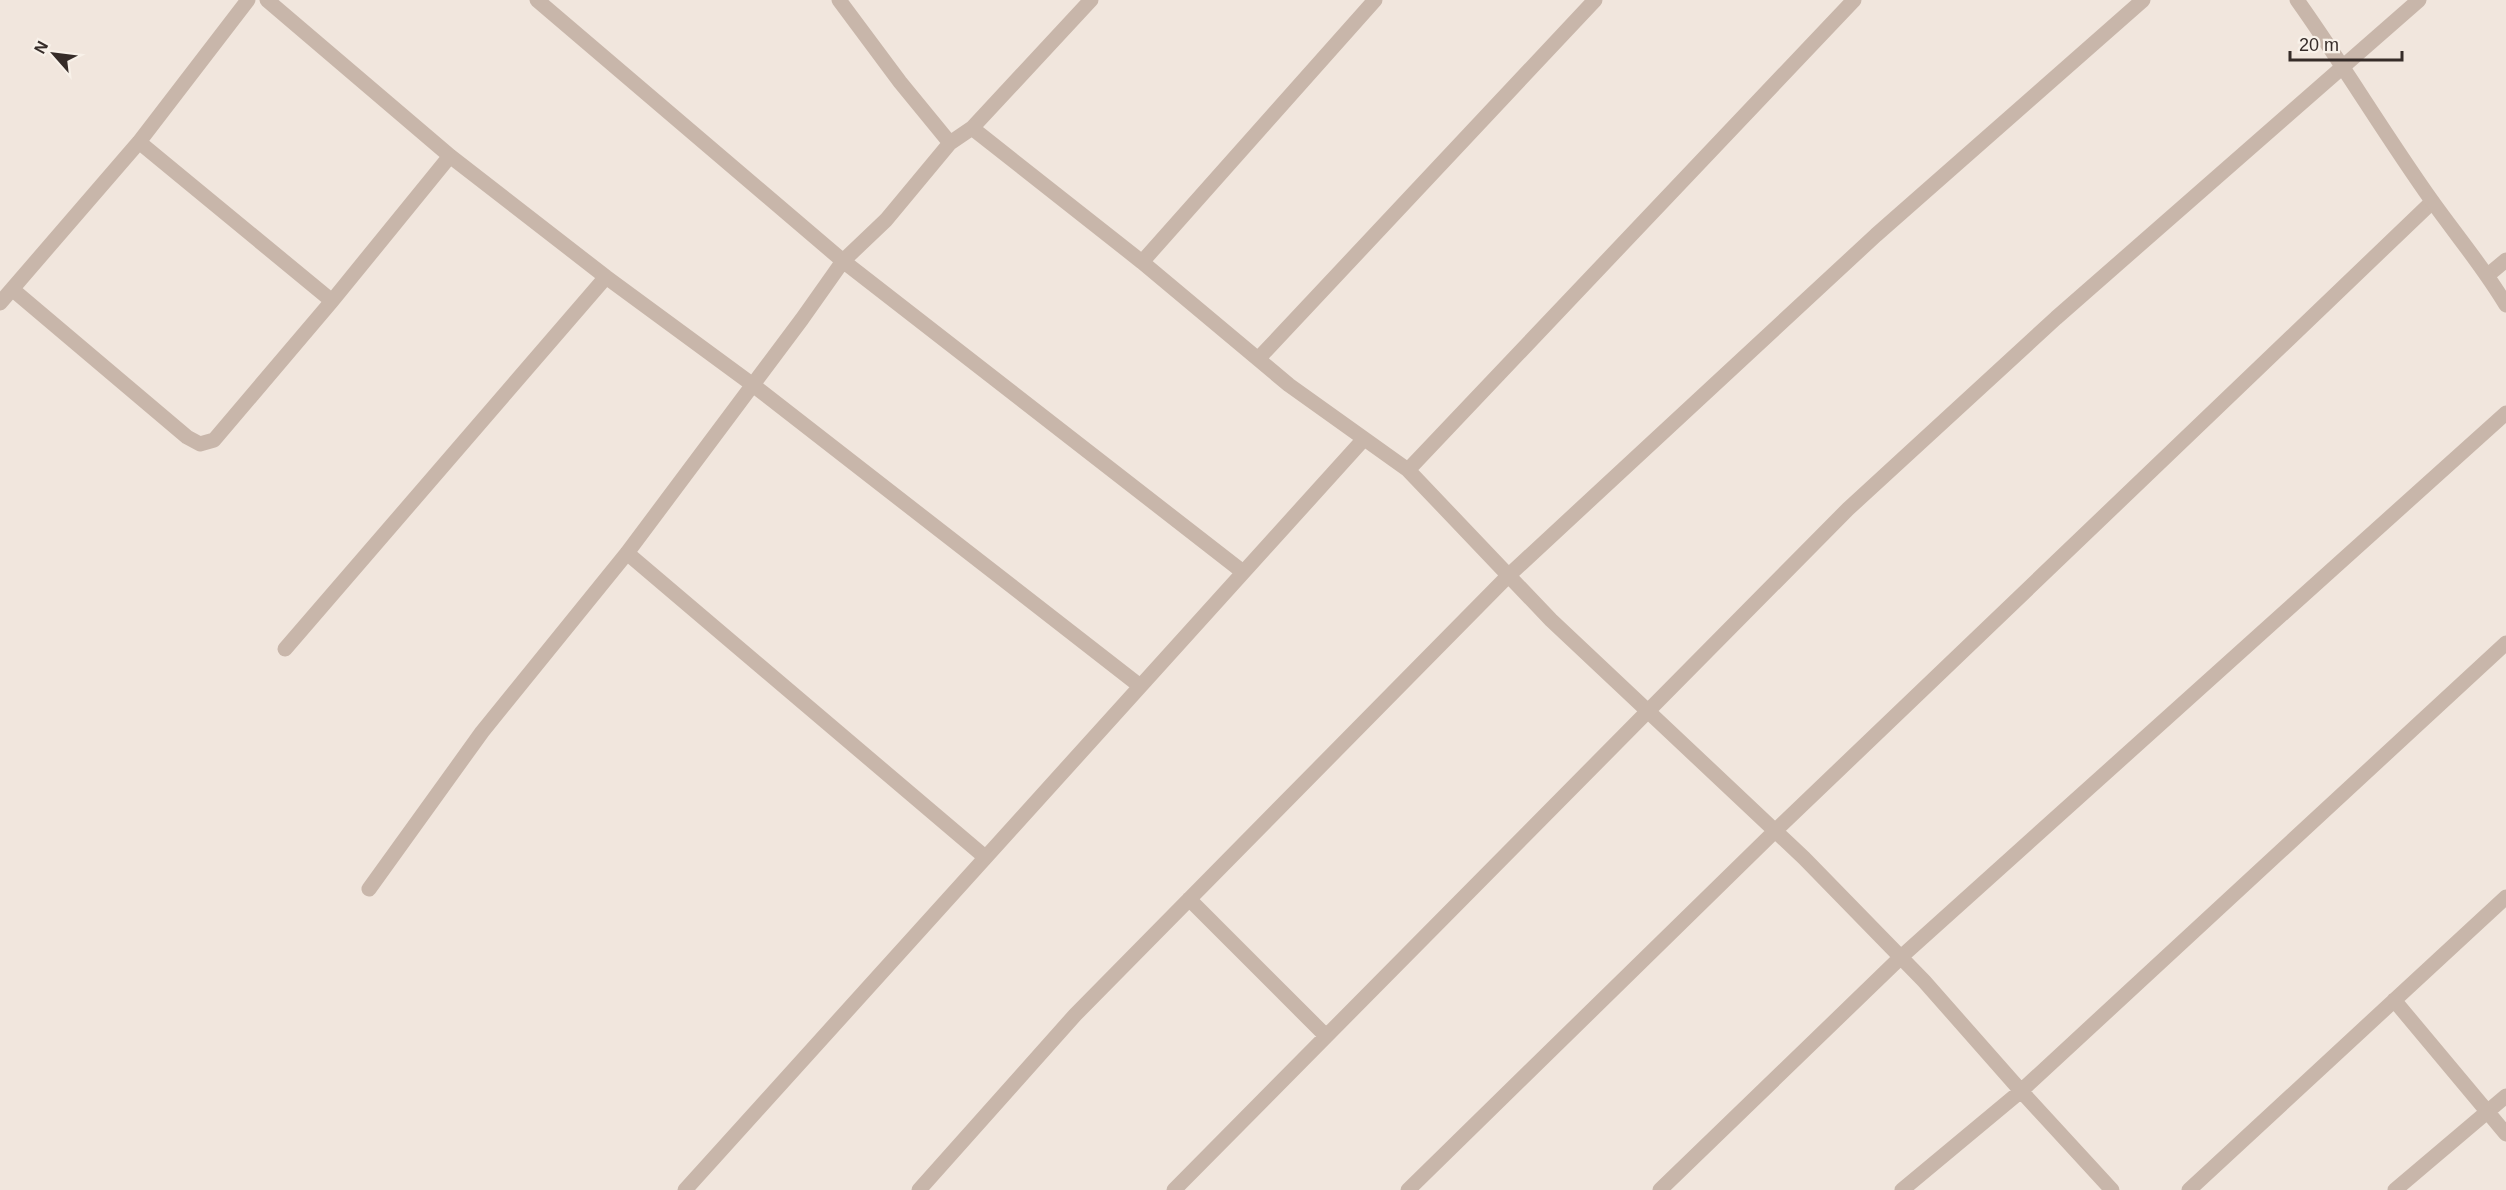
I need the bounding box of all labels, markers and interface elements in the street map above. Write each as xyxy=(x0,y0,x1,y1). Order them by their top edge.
north arrow xyxy=(24,24,84,84)
scale bar xyxy=(2290,24,2402,62)
text: 20 m xyxy=(2299,35,2339,55)
text: N xyxy=(31,38,51,56)

